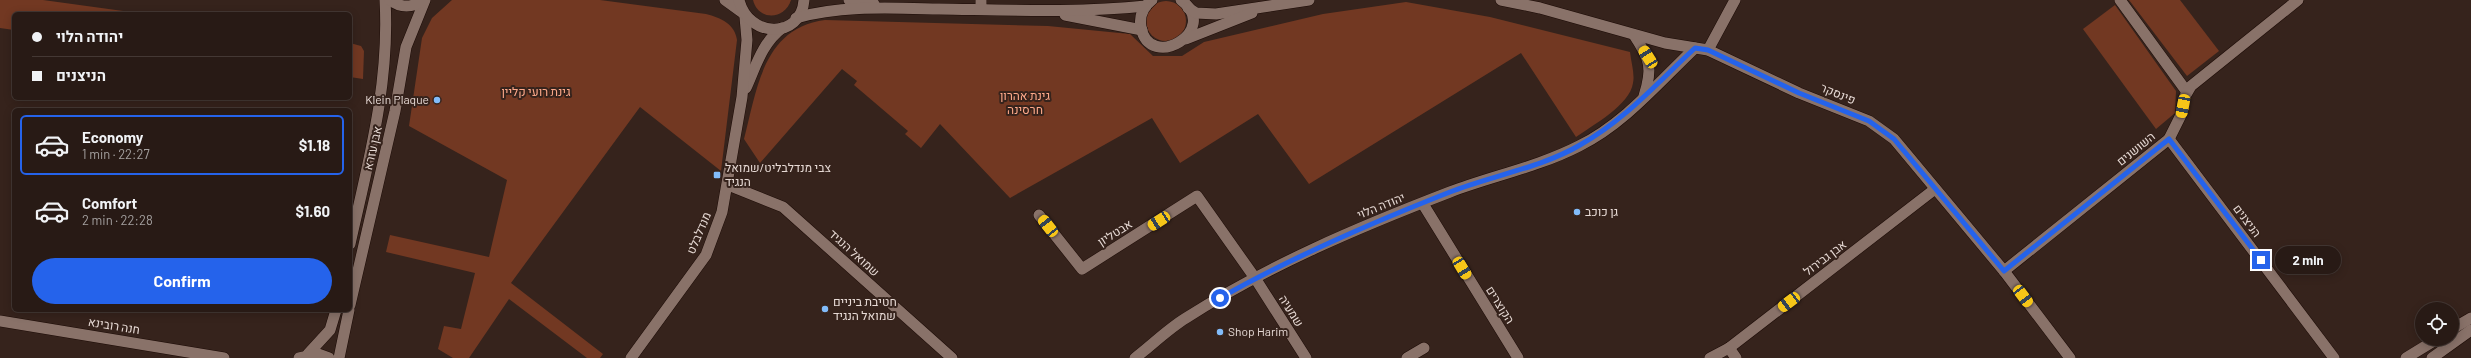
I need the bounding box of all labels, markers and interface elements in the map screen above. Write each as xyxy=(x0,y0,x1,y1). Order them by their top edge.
text: יהודה הלוי xyxy=(56,27,123,45)
car xyxy=(1637,44,1659,70)
text: הניצנים xyxy=(56,66,106,84)
street label: פינסקר xyxy=(1819,80,1858,106)
park label: גינת רועי קליין xyxy=(501,84,571,98)
park label: גינת אהרון חרסינה xyxy=(1000,88,1050,116)
place label: Klein Plaque xyxy=(365,92,429,106)
car xyxy=(2175,93,2191,119)
marker: Klein Plaque xyxy=(432,95,442,105)
street label: אבן עזרא xyxy=(360,124,384,171)
icon: car xyxy=(34,127,70,163)
text: Economy xyxy=(82,128,143,146)
street label: השושנים xyxy=(2113,129,2157,168)
text: $1.18 xyxy=(299,136,330,154)
text: 1 min · 22:27 xyxy=(82,146,150,162)
place label: צבי מנדלבליט/שמואל הנגיד xyxy=(725,160,832,188)
marker: צבי מנדלבליט/שמואל הנגיד xyxy=(712,170,722,180)
street label: יהודה הלוי xyxy=(1355,189,1407,221)
icon: car xyxy=(34,193,70,229)
text: Comfort xyxy=(82,194,137,212)
street label: הניצנים xyxy=(2231,201,2265,239)
text: $1.60 xyxy=(295,202,330,220)
place label: גן כוכב xyxy=(1585,204,1619,218)
marker: גן כוכב xyxy=(1572,207,1582,217)
car xyxy=(1146,209,1172,233)
street label: מנדלבלט xyxy=(683,210,713,256)
text: 2 min · 22:28 xyxy=(82,212,153,228)
car xyxy=(1036,213,1060,239)
street label: אבטליון xyxy=(1095,216,1135,248)
street label: שמואל הנגיד xyxy=(827,226,883,278)
street label: אבן גבירול xyxy=(1800,236,1849,278)
callout: 2 min xyxy=(2275,246,2341,274)
route end xyxy=(2252,251,2270,269)
text: 2 min xyxy=(2292,252,2324,268)
car xyxy=(1451,255,1473,281)
button: Confirm xyxy=(32,258,332,304)
street label: הקוצרים xyxy=(1484,283,1518,326)
car xyxy=(2011,283,2035,309)
route start xyxy=(1211,289,1229,307)
car xyxy=(1776,290,1802,314)
street label: שמעיה xyxy=(1277,292,1307,329)
place label: חטיבת ביניים שמואל הנגיד xyxy=(833,294,897,322)
map controls xyxy=(2415,302,2459,346)
button: locate xyxy=(2415,302,2459,346)
marker: חטיבת ביניים שמואל הנגיד xyxy=(820,304,830,314)
street label: חנה רובינא xyxy=(87,314,141,336)
place label: Shop Harim xyxy=(1228,324,1288,338)
marker: Shop Harim xyxy=(1215,327,1225,337)

